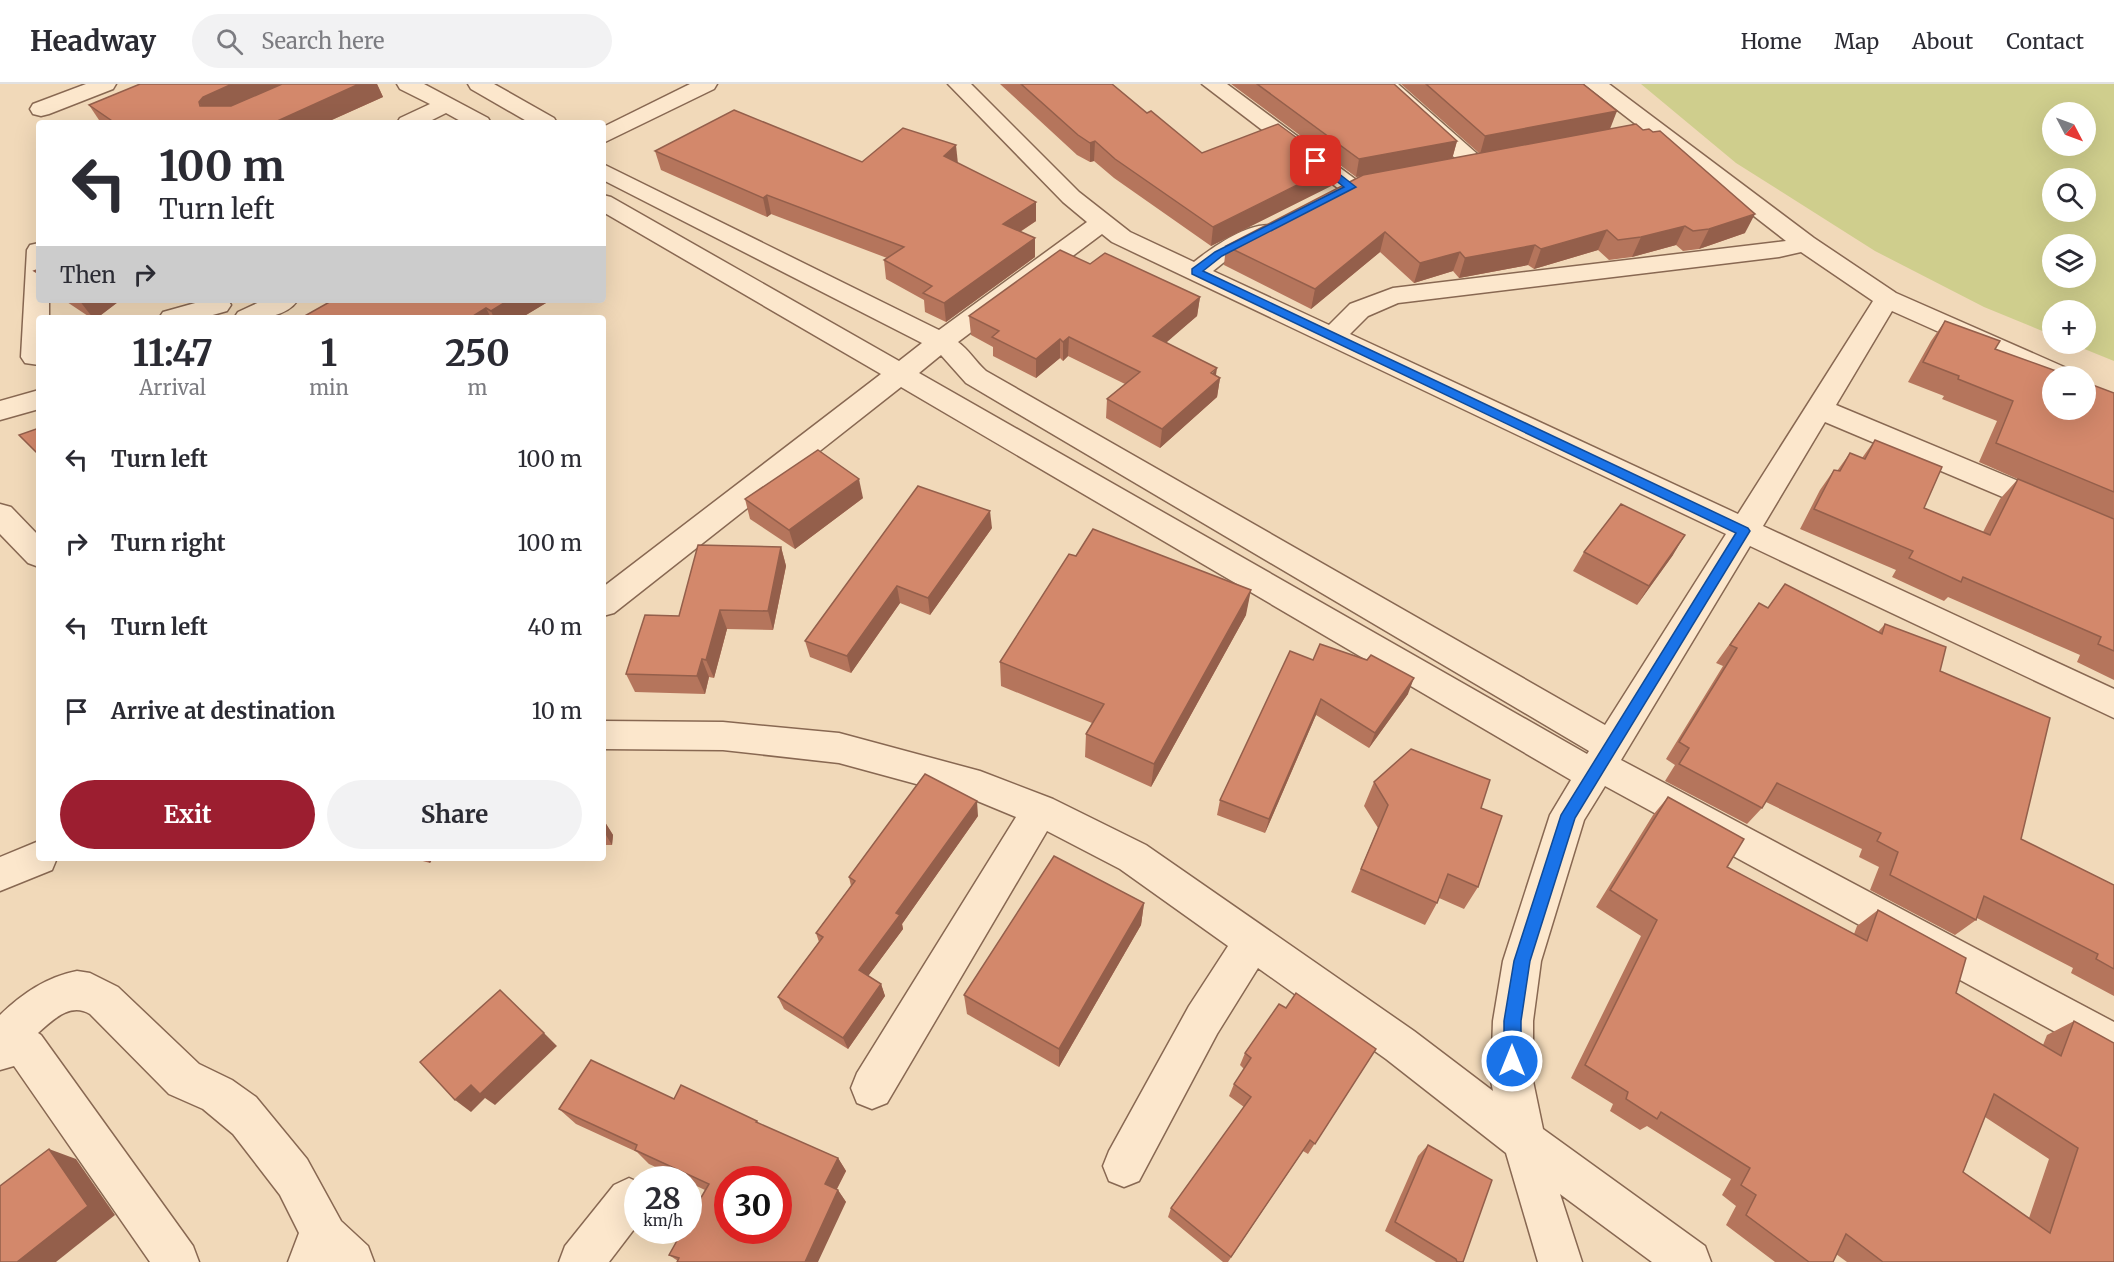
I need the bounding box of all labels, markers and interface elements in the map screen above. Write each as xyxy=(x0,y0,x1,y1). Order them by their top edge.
search box xyxy=(192,14,612,68)
text: Headway xyxy=(30,23,156,59)
icon: search xyxy=(213,25,246,58)
text: Search here xyxy=(261,27,385,55)
text: Home xyxy=(1741,28,1801,55)
text: Map xyxy=(1834,28,1879,55)
text: About xyxy=(1912,28,1973,55)
text: Contact xyxy=(2006,28,2084,55)
north arrow xyxy=(2042,102,2096,156)
map controls xyxy=(2042,102,2096,420)
pin xyxy=(1290,135,1341,186)
text: 100 m xyxy=(159,140,285,192)
icon: left xyxy=(60,144,138,222)
icon: arrive xyxy=(1299,144,1332,177)
button: search xyxy=(2042,168,2096,222)
text: Turn left xyxy=(159,192,274,226)
button: layers xyxy=(2042,234,2096,288)
icon: right xyxy=(128,258,161,291)
text: Then xyxy=(60,261,116,289)
button: + xyxy=(2042,300,2096,354)
text: 11:47 xyxy=(132,331,213,376)
text: 1 xyxy=(321,331,337,376)
text: 250 xyxy=(445,331,510,376)
button: − xyxy=(2042,366,2096,420)
text: Arrival xyxy=(139,375,206,400)
text: min xyxy=(309,375,349,400)
text: m xyxy=(467,375,487,400)
icon: left xyxy=(60,443,93,476)
text: Turn left xyxy=(111,445,208,473)
text: 100 m xyxy=(517,445,582,473)
icon: right xyxy=(60,527,93,560)
text: Turn right xyxy=(111,529,225,557)
text: 100 m xyxy=(517,529,582,557)
icon: left xyxy=(60,611,93,644)
text: Turn left xyxy=(111,613,208,641)
text: 40 m xyxy=(527,613,582,641)
icon: arrive xyxy=(60,695,93,728)
text: Arrive at destination xyxy=(111,697,335,725)
text: 10 m xyxy=(532,697,582,725)
button: Exit xyxy=(60,780,315,849)
button: Share xyxy=(327,780,582,849)
position arrow xyxy=(1480,1029,1544,1093)
speed limit sign: 30 xyxy=(714,1166,792,1244)
text: 28 xyxy=(645,1179,681,1217)
text: km/h xyxy=(643,1211,683,1230)

